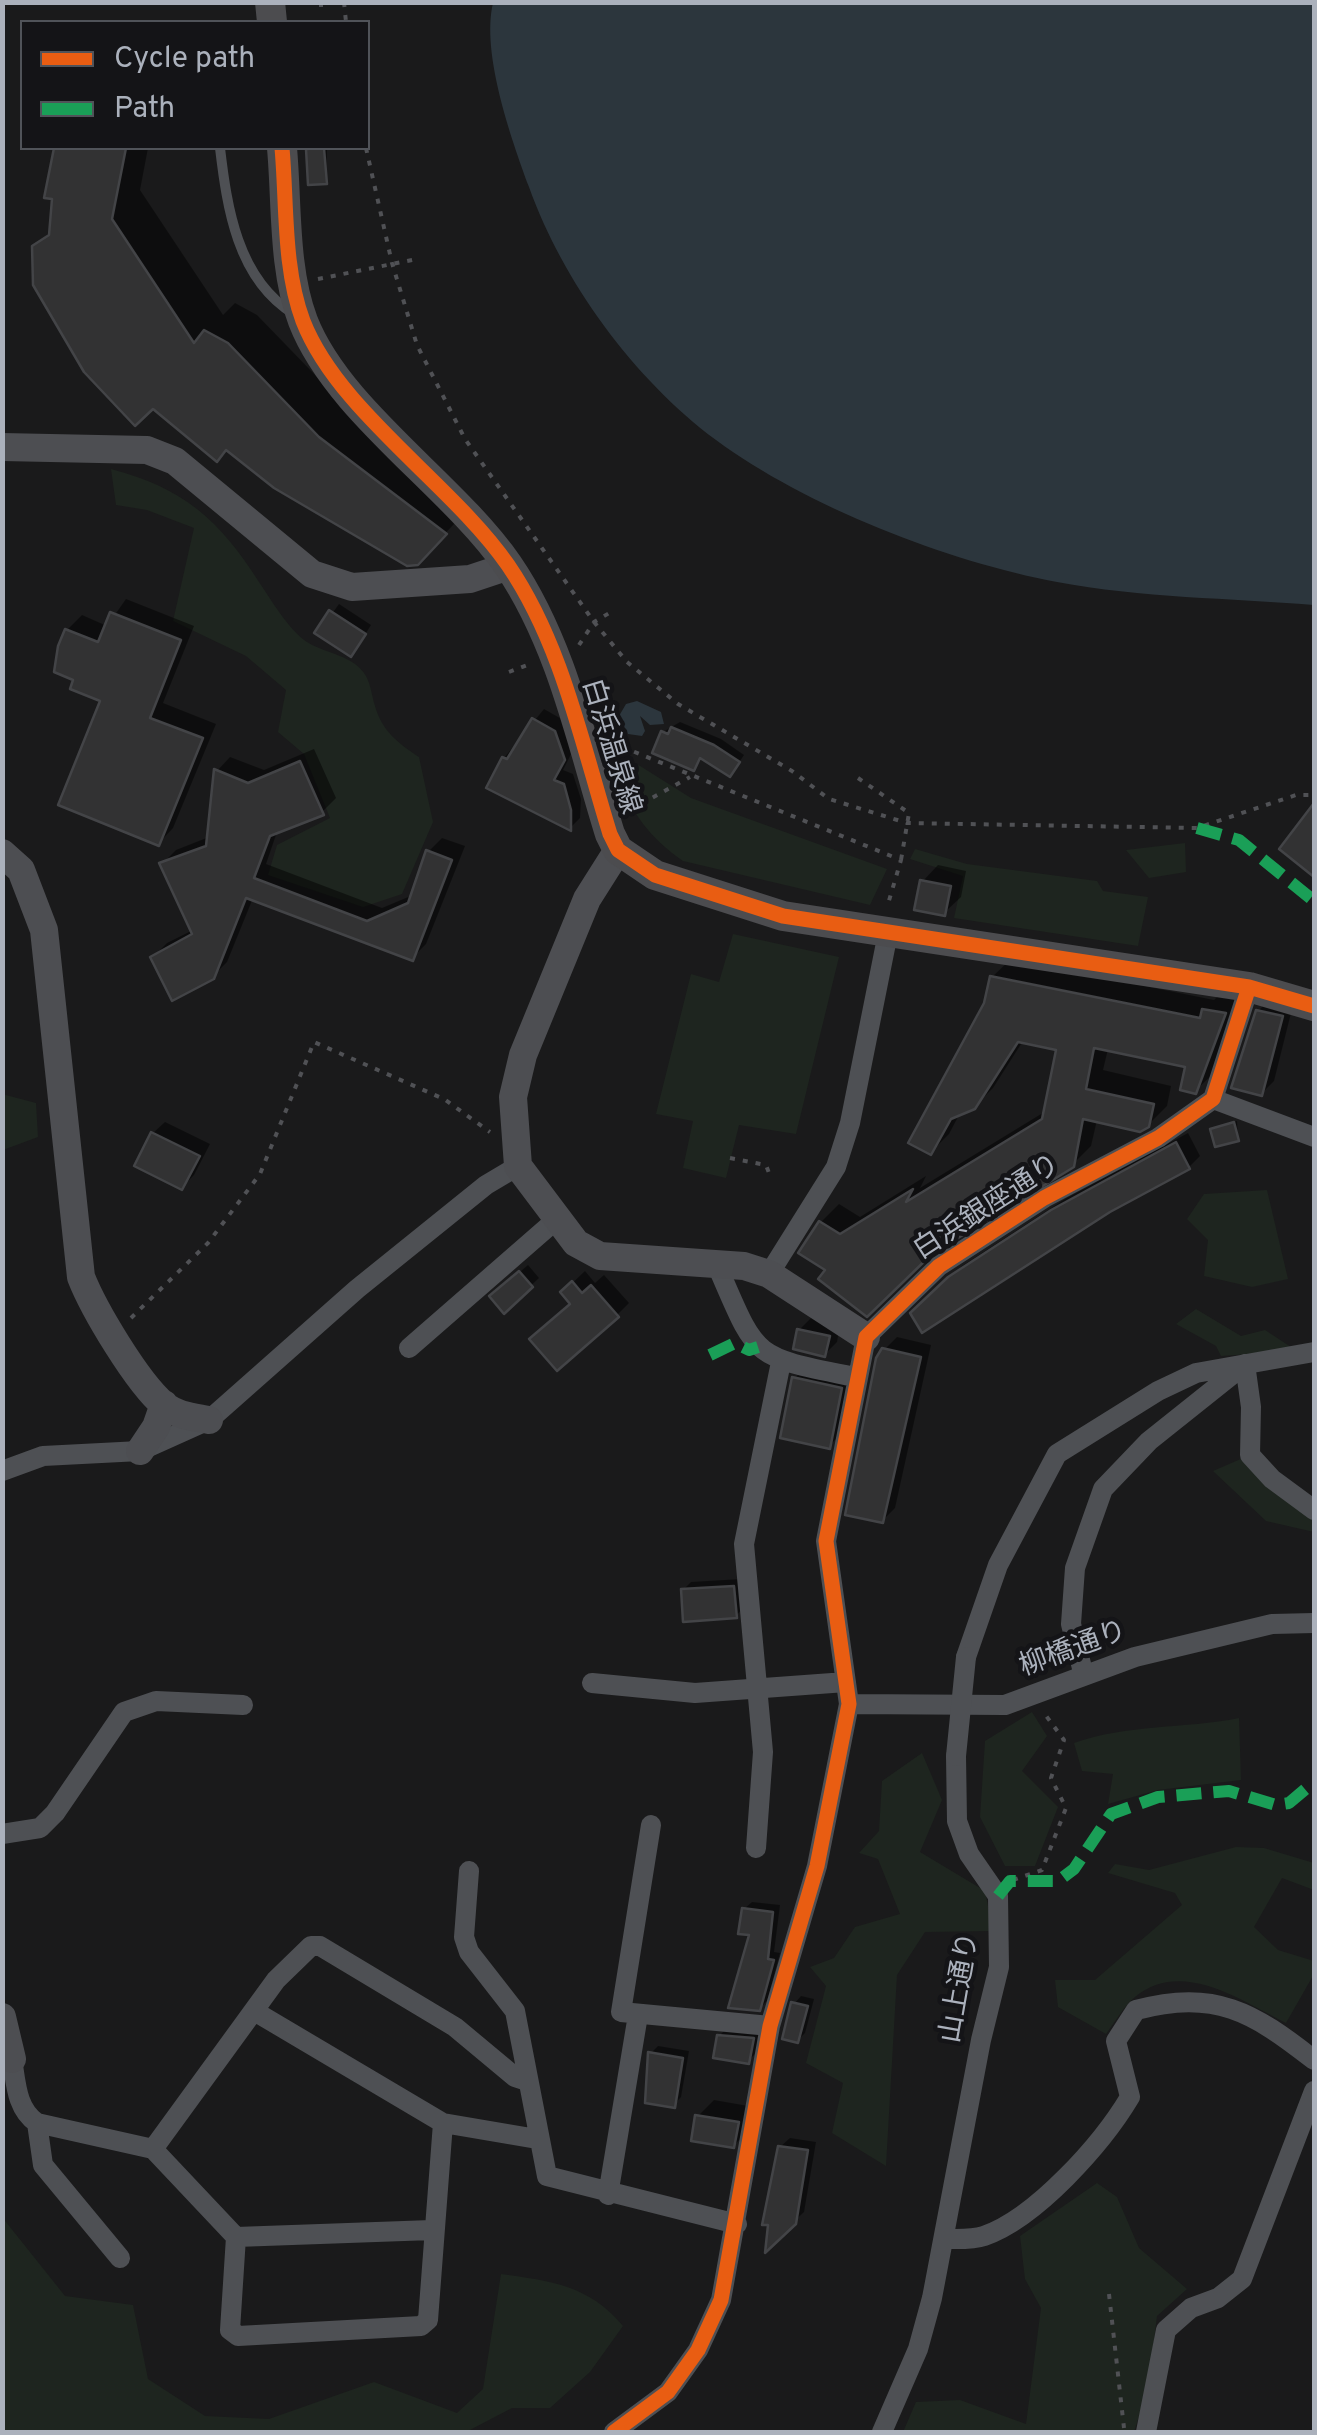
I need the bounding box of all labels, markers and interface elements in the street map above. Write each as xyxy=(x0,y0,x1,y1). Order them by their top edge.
legend xyxy=(20,20,370,150)
text: Cycle path xyxy=(114,41,255,78)
text: Path xyxy=(114,91,175,128)
street label: 白浜温泉線 xyxy=(572,675,646,819)
street label: 白浜銀座通り xyxy=(908,1149,1068,1269)
street label: 柳橋通り xyxy=(1016,1616,1132,1686)
street label: 山上通り xyxy=(936,1930,988,2046)

